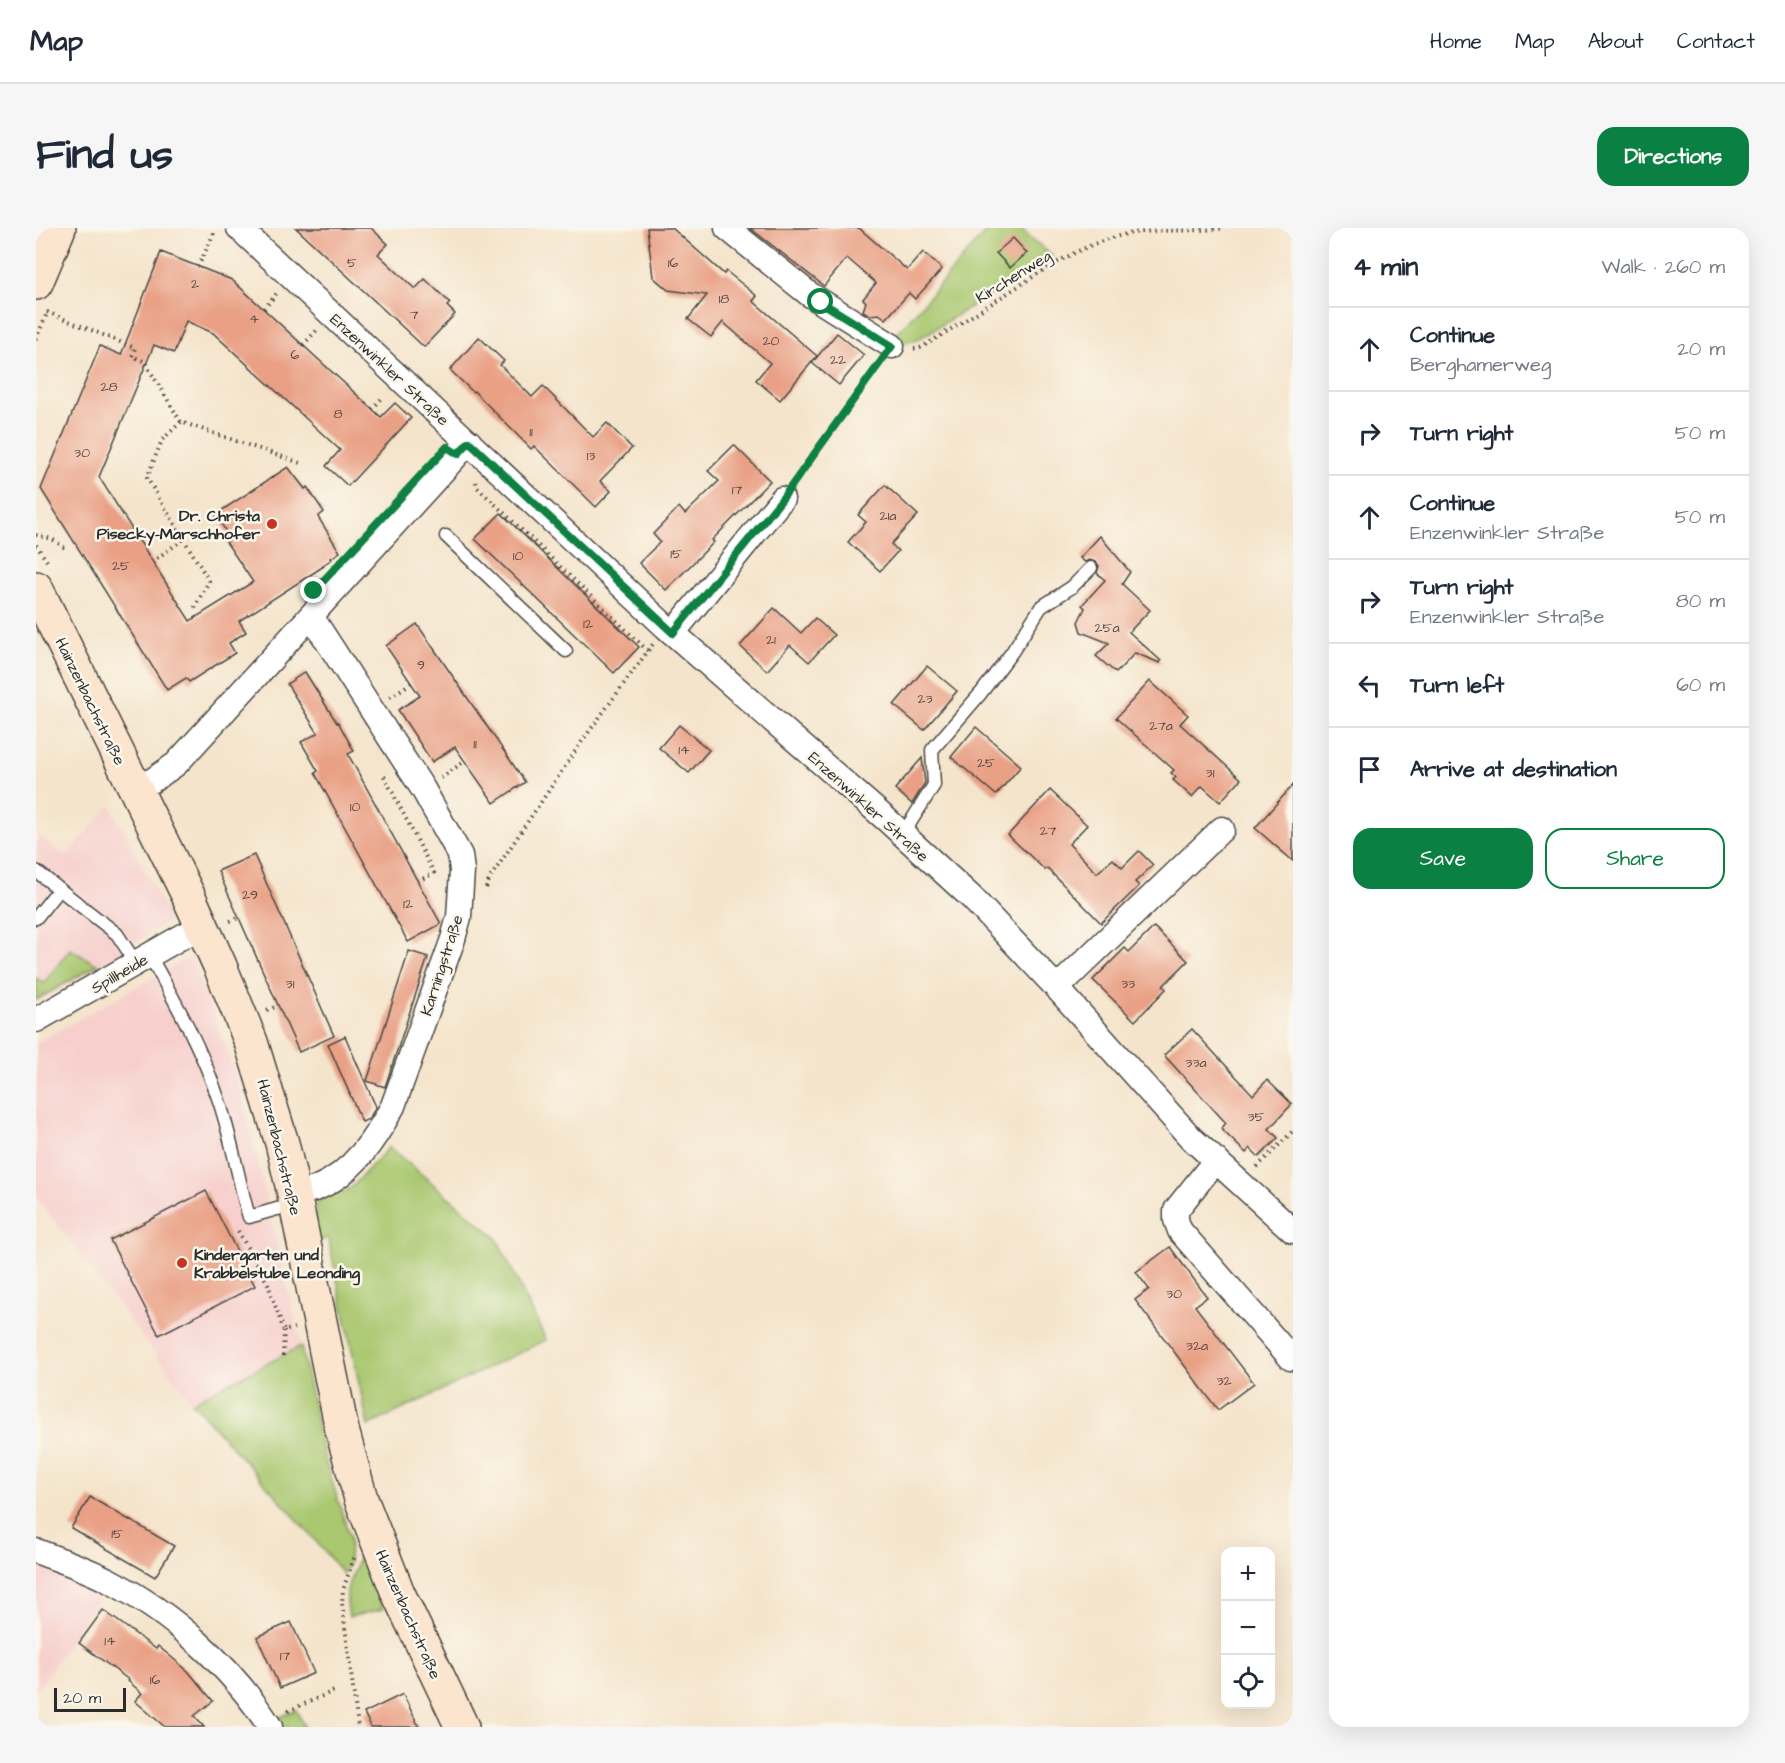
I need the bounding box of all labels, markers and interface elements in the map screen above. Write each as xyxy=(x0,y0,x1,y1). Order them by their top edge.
text: Map xyxy=(30,22,83,61)
text: Home xyxy=(1430,27,1482,56)
text: Map xyxy=(1515,27,1555,56)
text: About xyxy=(1588,27,1644,56)
text: Contact xyxy=(1677,27,1755,56)
text: Find us xyxy=(36,127,173,185)
button: Directions xyxy=(1597,127,1749,186)
street label: Kirchenweg xyxy=(971,245,1056,310)
text: 4 min xyxy=(1353,249,1418,285)
house number: 5 xyxy=(347,253,357,273)
house number: 16 xyxy=(668,253,679,273)
text: Walk · 260 m xyxy=(1602,253,1725,281)
house number: 2 xyxy=(191,274,199,294)
route start xyxy=(807,288,833,314)
house number: 18 xyxy=(719,289,729,309)
house number: 7 xyxy=(410,305,419,325)
house number: 4 xyxy=(249,309,259,329)
street label: Enzenwinkler Straße xyxy=(325,309,454,431)
text: Continue xyxy=(1410,320,1495,351)
house number: 20 xyxy=(763,331,780,351)
icon: ahead xyxy=(1353,333,1386,366)
text: 20 m xyxy=(1677,335,1725,363)
house number: 6 xyxy=(291,345,300,365)
house number: 22 xyxy=(830,350,846,370)
text: Berghamerweg xyxy=(1410,351,1551,379)
house number: 28 xyxy=(100,377,118,397)
house number: 8 xyxy=(333,404,343,424)
icon: right xyxy=(1353,417,1386,450)
text: Turn right xyxy=(1410,418,1513,449)
text: 50 m xyxy=(1675,419,1725,447)
house number: 11 xyxy=(529,422,533,442)
house number: 30 xyxy=(74,443,90,463)
house number: 13 xyxy=(587,446,595,466)
house number: 17 xyxy=(732,480,743,500)
text: Continue xyxy=(1410,488,1495,519)
icon: ahead xyxy=(1353,501,1386,534)
text: 50 m xyxy=(1675,503,1725,531)
place label: Dr. Christa Pisecky-Marschhofer xyxy=(97,505,261,546)
house number: 21a xyxy=(880,506,896,526)
marker: Dr. Christa Pisecky-Marschhofer xyxy=(265,517,279,531)
text: Enzenwinkler Straße xyxy=(1410,519,1604,547)
house number: 15 xyxy=(670,544,682,564)
house number: 10 xyxy=(513,546,523,566)
house number: 25 xyxy=(112,556,130,576)
text: Turn right xyxy=(1410,572,1513,603)
route end xyxy=(300,577,326,603)
icon: right xyxy=(1353,585,1386,618)
text: 80 m xyxy=(1676,587,1725,615)
text: Enzenwinkler Straße xyxy=(1410,603,1604,631)
house number: 12 xyxy=(583,614,593,634)
house number: 25a xyxy=(1094,618,1120,638)
house number: 21 xyxy=(766,630,776,650)
street label: Hainzenbachstraße xyxy=(50,634,131,769)
house number: 9 xyxy=(417,655,425,675)
icon: left xyxy=(1353,669,1386,702)
text: Turn left xyxy=(1410,670,1504,701)
text: 60 m xyxy=(1676,671,1725,699)
house number: 23 xyxy=(917,689,933,709)
house number: 27a xyxy=(1149,716,1173,736)
house number: 11 xyxy=(473,734,477,754)
house number: 14 xyxy=(678,740,690,760)
street label: Enzenwinkler Straße xyxy=(803,747,934,867)
house number: 25 xyxy=(977,753,995,773)
icon: arrive xyxy=(1353,753,1386,786)
text: Arrive at destination xyxy=(1410,754,1617,785)
house number: 31 xyxy=(1206,763,1215,783)
house number: 10 xyxy=(350,797,360,817)
house number: 27 xyxy=(1040,821,1057,841)
button: Save xyxy=(1353,828,1533,889)
button: Share xyxy=(1545,828,1725,889)
house number: 29 xyxy=(242,885,258,905)
house number: 12 xyxy=(403,894,413,914)
street label: Karningstraße xyxy=(415,912,470,1019)
street label: Spillheide xyxy=(87,949,152,999)
house number: 31 xyxy=(286,974,295,994)
house number: 33 xyxy=(1121,974,1135,994)
house number: 33a xyxy=(1185,1053,1207,1073)
street label: Hainzenbachstraße xyxy=(251,1077,307,1218)
house number: 35 xyxy=(1247,1107,1265,1127)
place label: Kindergarten und Krabbelstube Leonding xyxy=(194,1244,361,1286)
marker: Kindergarten und Krabbelstube Leonding xyxy=(175,1256,189,1270)
house number: 30 xyxy=(1166,1284,1182,1304)
house number: 32a xyxy=(1186,1336,1208,1356)
house number: 32 xyxy=(1216,1371,1232,1391)
house number: 15 xyxy=(111,1524,123,1544)
street label: Hainzenbachstraße xyxy=(370,1546,447,1683)
map controls xyxy=(1221,1547,1275,1709)
button: + xyxy=(1221,1547,1275,1601)
button: − xyxy=(1221,1601,1275,1655)
house number: 14 xyxy=(104,1631,116,1651)
house number: 17 xyxy=(280,1646,291,1666)
button: locate xyxy=(1221,1655,1275,1709)
house number: 16 xyxy=(150,1670,161,1690)
scale bar xyxy=(54,1685,126,1712)
text: 20 m xyxy=(63,1687,101,1709)

